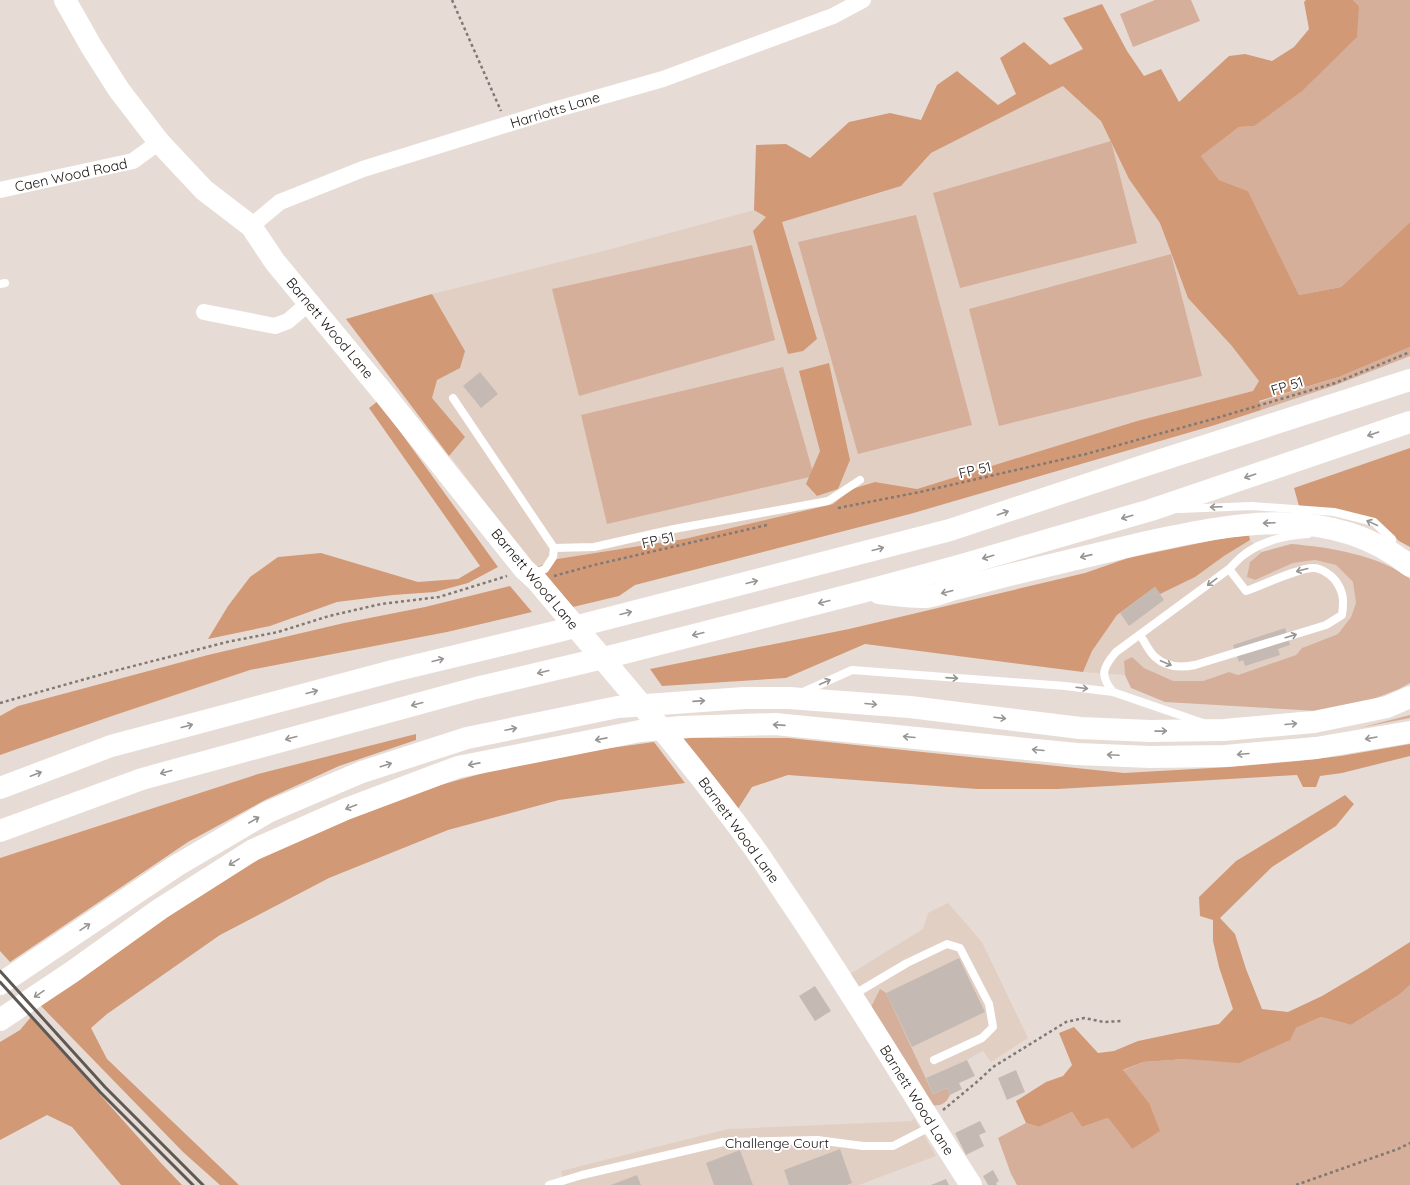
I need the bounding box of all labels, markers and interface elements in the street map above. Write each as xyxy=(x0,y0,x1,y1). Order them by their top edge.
street label: Harriotts Lane xyxy=(508,88,602,132)
street label: Caen Wood Road xyxy=(13,154,129,196)
street label: Barnett Wood Lane xyxy=(282,274,378,382)
street label: FP 51 xyxy=(1269,373,1305,399)
one-way arrow xyxy=(1367,431,1380,438)
street label: FP 51 xyxy=(957,458,993,482)
one-way arrow xyxy=(1244,473,1257,480)
one-way arrow xyxy=(1210,504,1223,511)
one-way arrow xyxy=(996,509,1009,516)
one-way arrow xyxy=(1120,514,1133,521)
one-way arrow xyxy=(1263,519,1276,527)
one-way arrow xyxy=(1366,519,1378,526)
street label: Barnett Wood Lane xyxy=(487,525,583,633)
street label: FP 51 xyxy=(640,528,676,552)
one-way arrow xyxy=(871,545,884,553)
one-way arrow xyxy=(1080,552,1093,560)
one-way arrow xyxy=(982,554,995,561)
one-way arrow xyxy=(1296,567,1309,575)
one-way arrow xyxy=(745,578,758,585)
one-way arrow xyxy=(1206,578,1217,586)
one-way arrow xyxy=(940,588,953,596)
one-way arrow xyxy=(818,598,831,606)
one-way arrow xyxy=(619,609,632,617)
one-way arrow xyxy=(692,630,705,638)
one-way arrow xyxy=(1284,632,1297,639)
one-way arrow xyxy=(431,656,444,663)
one-way arrow xyxy=(1160,660,1172,667)
one-way arrow xyxy=(537,669,550,676)
one-way arrow xyxy=(945,674,958,681)
one-way arrow xyxy=(819,678,831,685)
one-way arrow xyxy=(1075,684,1088,692)
one-way arrow xyxy=(306,688,319,696)
one-way arrow xyxy=(692,697,705,704)
one-way arrow xyxy=(411,701,424,708)
one-way arrow xyxy=(864,701,877,708)
one-way arrow xyxy=(993,714,1006,722)
one-way arrow xyxy=(773,721,786,728)
one-way arrow xyxy=(1284,721,1297,728)
one-way arrow xyxy=(180,722,193,729)
one-way arrow xyxy=(504,725,517,733)
one-way arrow xyxy=(1154,727,1167,735)
one-way arrow xyxy=(902,734,915,741)
one-way arrow xyxy=(1365,734,1378,742)
one-way arrow xyxy=(285,735,298,742)
one-way arrow xyxy=(595,735,608,743)
one-way arrow xyxy=(1032,746,1045,753)
one-way arrow xyxy=(1237,751,1250,758)
one-way arrow xyxy=(1107,752,1120,759)
one-way arrow xyxy=(380,760,392,768)
one-way arrow xyxy=(468,760,481,768)
one-way arrow xyxy=(160,769,173,776)
one-way arrow xyxy=(30,770,42,778)
street label: Barnett Wood Lane xyxy=(694,773,784,887)
one-way arrow xyxy=(346,803,358,811)
one-way arrow xyxy=(248,816,260,824)
one-way arrow xyxy=(228,859,240,867)
one-way arrow xyxy=(79,923,90,931)
one-way arrow xyxy=(34,990,45,998)
street label: Barnett Wood Lane xyxy=(876,1041,958,1159)
street label: Challenge Court xyxy=(725,1134,829,1152)

